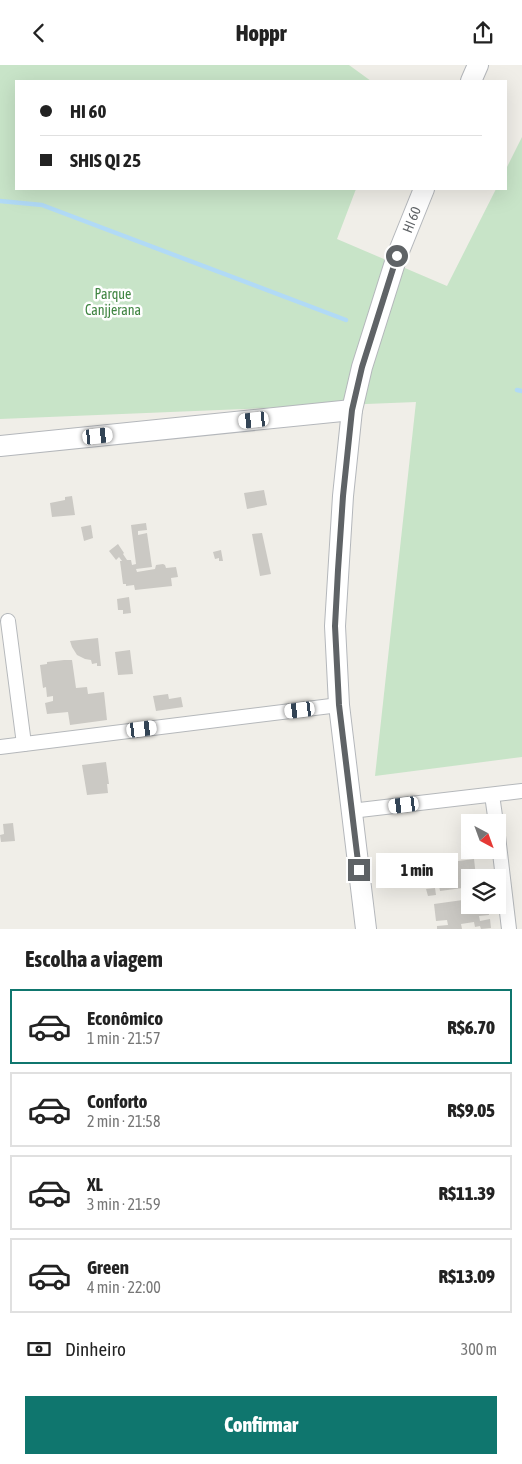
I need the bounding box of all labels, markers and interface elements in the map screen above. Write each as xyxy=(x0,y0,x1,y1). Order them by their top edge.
icon: back xyxy=(25,19,53,47)
icon: share xyxy=(469,19,497,47)
text: Hoppr xyxy=(236,20,286,46)
text: HI 60 xyxy=(70,100,106,122)
text: SHIS QI 25 xyxy=(70,149,141,171)
street label: HI 60 xyxy=(399,204,424,235)
route start xyxy=(386,245,408,267)
park label: Parque Canjjerana xyxy=(85,286,141,318)
car xyxy=(238,411,269,429)
car xyxy=(82,427,113,445)
car xyxy=(284,701,315,719)
car xyxy=(126,720,157,738)
car xyxy=(388,796,419,814)
north arrow xyxy=(461,814,506,859)
map controls xyxy=(461,814,506,914)
callout: 1 min xyxy=(376,853,459,887)
route end xyxy=(348,859,370,881)
text: 1 min xyxy=(401,861,433,879)
button: layers xyxy=(461,869,506,914)
text: Escolha a viagem xyxy=(25,946,163,972)
icon: car xyxy=(27,1004,72,1049)
text: Econômico xyxy=(87,1007,163,1029)
text: R$6.70 xyxy=(447,1016,495,1038)
text: 1 min · 21:57 xyxy=(87,1029,160,1047)
icon: car xyxy=(27,1087,72,1132)
text: Conforto xyxy=(87,1090,148,1112)
text: R$9.05 xyxy=(447,1099,495,1121)
text: 2 min · 21:58 xyxy=(87,1112,160,1130)
icon: car xyxy=(27,1170,72,1215)
text: XL xyxy=(87,1173,103,1195)
text: R$11.39 xyxy=(438,1182,495,1204)
text: 3 min · 21:59 xyxy=(87,1195,160,1213)
icon: car xyxy=(27,1253,72,1298)
text: Green xyxy=(87,1256,129,1278)
text: R$13.09 xyxy=(438,1265,495,1287)
text: 4 min · 22:00 xyxy=(87,1278,161,1296)
icon: cash xyxy=(25,1335,53,1363)
text: Dinheiro xyxy=(65,1338,126,1360)
text: 300 m xyxy=(461,1340,497,1358)
button: Confirmar xyxy=(25,1396,497,1454)

